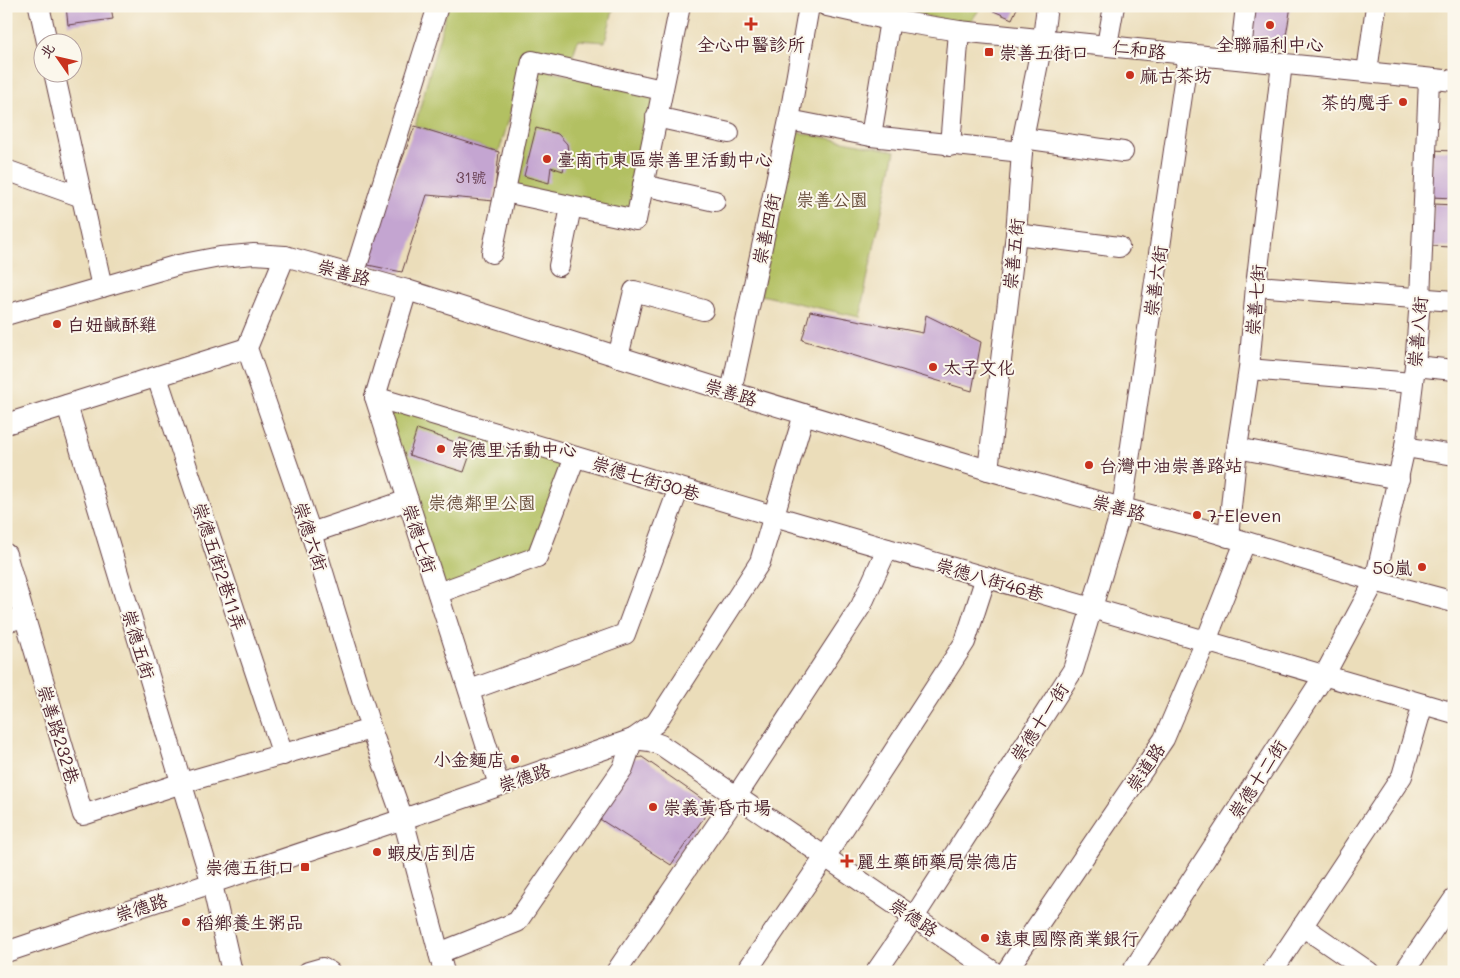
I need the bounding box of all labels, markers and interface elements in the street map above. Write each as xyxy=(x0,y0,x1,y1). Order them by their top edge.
marker: 全心中醫診所 xyxy=(744,17,758,31)
marker: 全聯福利中心 xyxy=(1264,19,1276,31)
north arrow xyxy=(32,32,82,82)
place label: 全心中醫診所 xyxy=(697,32,805,56)
place label: 全聯福利中心 xyxy=(1216,32,1324,56)
street label: 仁和路 xyxy=(1111,34,1167,64)
text: 北 xyxy=(35,39,59,62)
place label: 崇善五街口 xyxy=(999,40,1089,64)
marker: 崇善五街口 xyxy=(983,46,995,58)
place label: 麻古茶坊 xyxy=(1140,63,1212,87)
marker: 麻古茶坊 xyxy=(1124,69,1136,81)
place label: 茶的魔手 xyxy=(1321,90,1393,114)
marker: 茶的魔手 xyxy=(1397,96,1409,108)
place label: 臺南市東區崇善里活動中心 xyxy=(557,147,773,171)
marker: 臺南市東區崇善里活動中心 xyxy=(541,153,553,165)
house number: 31號 xyxy=(456,167,486,187)
park label: 崇善公園 xyxy=(796,187,868,211)
street label: 崇善四街 xyxy=(747,191,785,267)
street label: 崇善五街 xyxy=(997,217,1029,291)
street label: 崇善六街 xyxy=(1138,244,1172,318)
street label: 崇善路 xyxy=(315,253,373,291)
street label: 崇善七街 xyxy=(1240,263,1270,337)
street label: 崇善八街 xyxy=(1402,295,1432,369)
place label: 白妞鹹酥雞 xyxy=(67,312,157,336)
marker: 白妞鹹酥雞 xyxy=(51,318,63,330)
place label: 太子文化 xyxy=(943,355,1015,379)
marker: 太子文化 xyxy=(927,361,939,373)
street label: 崇善路 xyxy=(702,373,760,411)
place label: 崇德里活動中心 xyxy=(451,437,577,461)
marker: 崇德里活動中心 xyxy=(435,443,447,455)
street label: 崇德七街30巷 xyxy=(589,450,703,506)
place label: 台灣中油崇善路站 xyxy=(1099,453,1243,477)
marker: 台灣中油崇善路站 xyxy=(1083,459,1095,471)
street label: 崇善路 xyxy=(1090,488,1148,526)
park label: 崇德鄰里公園 xyxy=(428,490,536,514)
street label: 崇德六街 xyxy=(288,498,334,574)
street label: 崇德五街2巷11弄 xyxy=(188,499,252,633)
street label: 崇德七街 xyxy=(397,500,443,576)
place label: 7-Eleven xyxy=(1207,503,1281,527)
marker: 7-Eleven xyxy=(1191,509,1203,521)
street label: 崇德八街46巷 xyxy=(933,552,1047,606)
place label: 50嵐 xyxy=(1372,555,1412,579)
marker: 50嵐 xyxy=(1416,561,1428,573)
street label: 崇德五街 xyxy=(117,606,161,682)
street label: 崇德十一街 xyxy=(1004,678,1074,766)
street label: 崇善路232巷 xyxy=(33,681,85,787)
street label: 崇德十二街 xyxy=(1222,735,1292,823)
street label: 崇道路 xyxy=(1120,738,1170,796)
place label: 小金麵店 xyxy=(433,747,505,771)
marker: 小金麵店 xyxy=(509,753,521,765)
street label: 崇德路 xyxy=(495,757,553,797)
place label: 崇義黃昏市場 xyxy=(663,795,771,819)
marker: 崇義黃昏市場 xyxy=(647,801,659,813)
place label: 蝦皮店到店 xyxy=(387,840,477,864)
marker: 蝦皮店到店 xyxy=(371,846,383,858)
place label: 麗生藥師藥局崇德店 xyxy=(857,849,1019,873)
place label: 崇德五街口 xyxy=(205,855,295,879)
marker: 麗生藥師藥局崇德店 xyxy=(841,855,853,867)
marker: 崇德五街口 xyxy=(299,861,311,873)
street label: 崇德路 xyxy=(112,887,170,927)
street label: 崇德路 xyxy=(885,892,943,942)
place label: 稻鄉養生粥品 xyxy=(196,910,304,934)
marker: 稻鄉養生粥品 xyxy=(180,916,192,928)
place label: 遠東國際商業銀行 xyxy=(995,926,1139,950)
marker: 遠東國際商業銀行 xyxy=(979,932,991,944)

